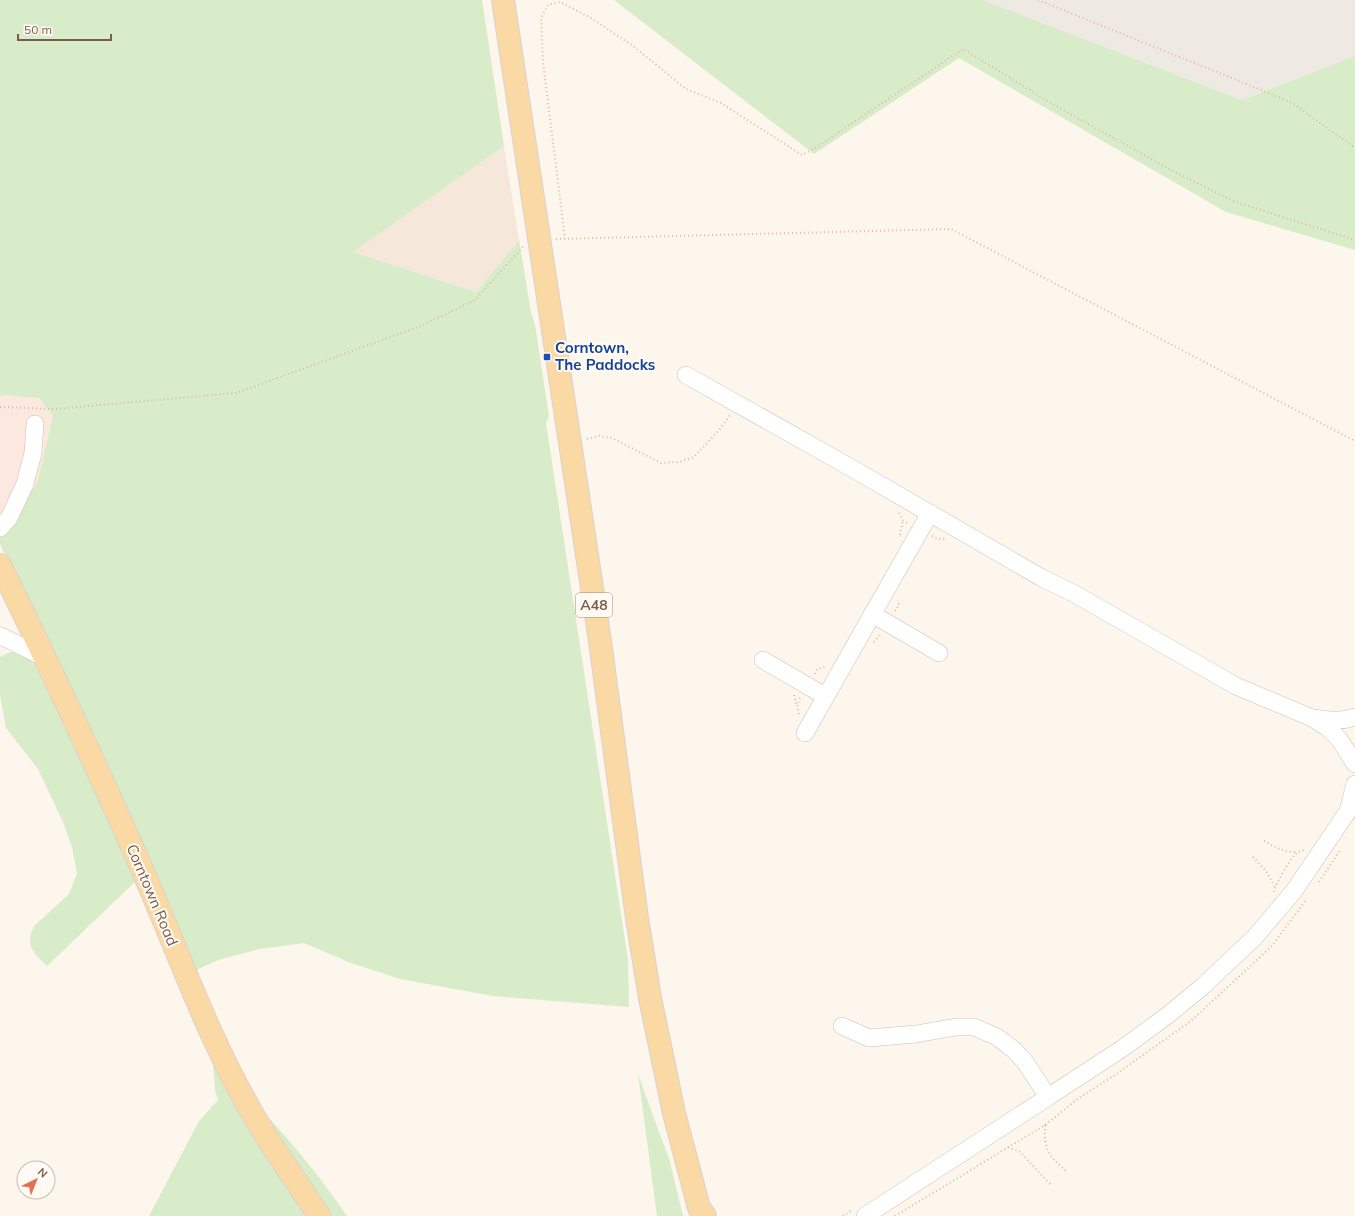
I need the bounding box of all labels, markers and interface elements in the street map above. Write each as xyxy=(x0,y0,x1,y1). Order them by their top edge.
scale bar xyxy=(18,16,111,42)
text: 50 m xyxy=(24,22,52,37)
place label: Corntown, The Paddocks xyxy=(555,338,655,374)
marker: Corntown, The Paddocks xyxy=(542,352,552,362)
road number: A48 xyxy=(576,593,612,617)
street label: Corntown Road xyxy=(122,841,182,949)
north arrow xyxy=(16,1160,56,1200)
text: N xyxy=(35,1165,51,1181)

